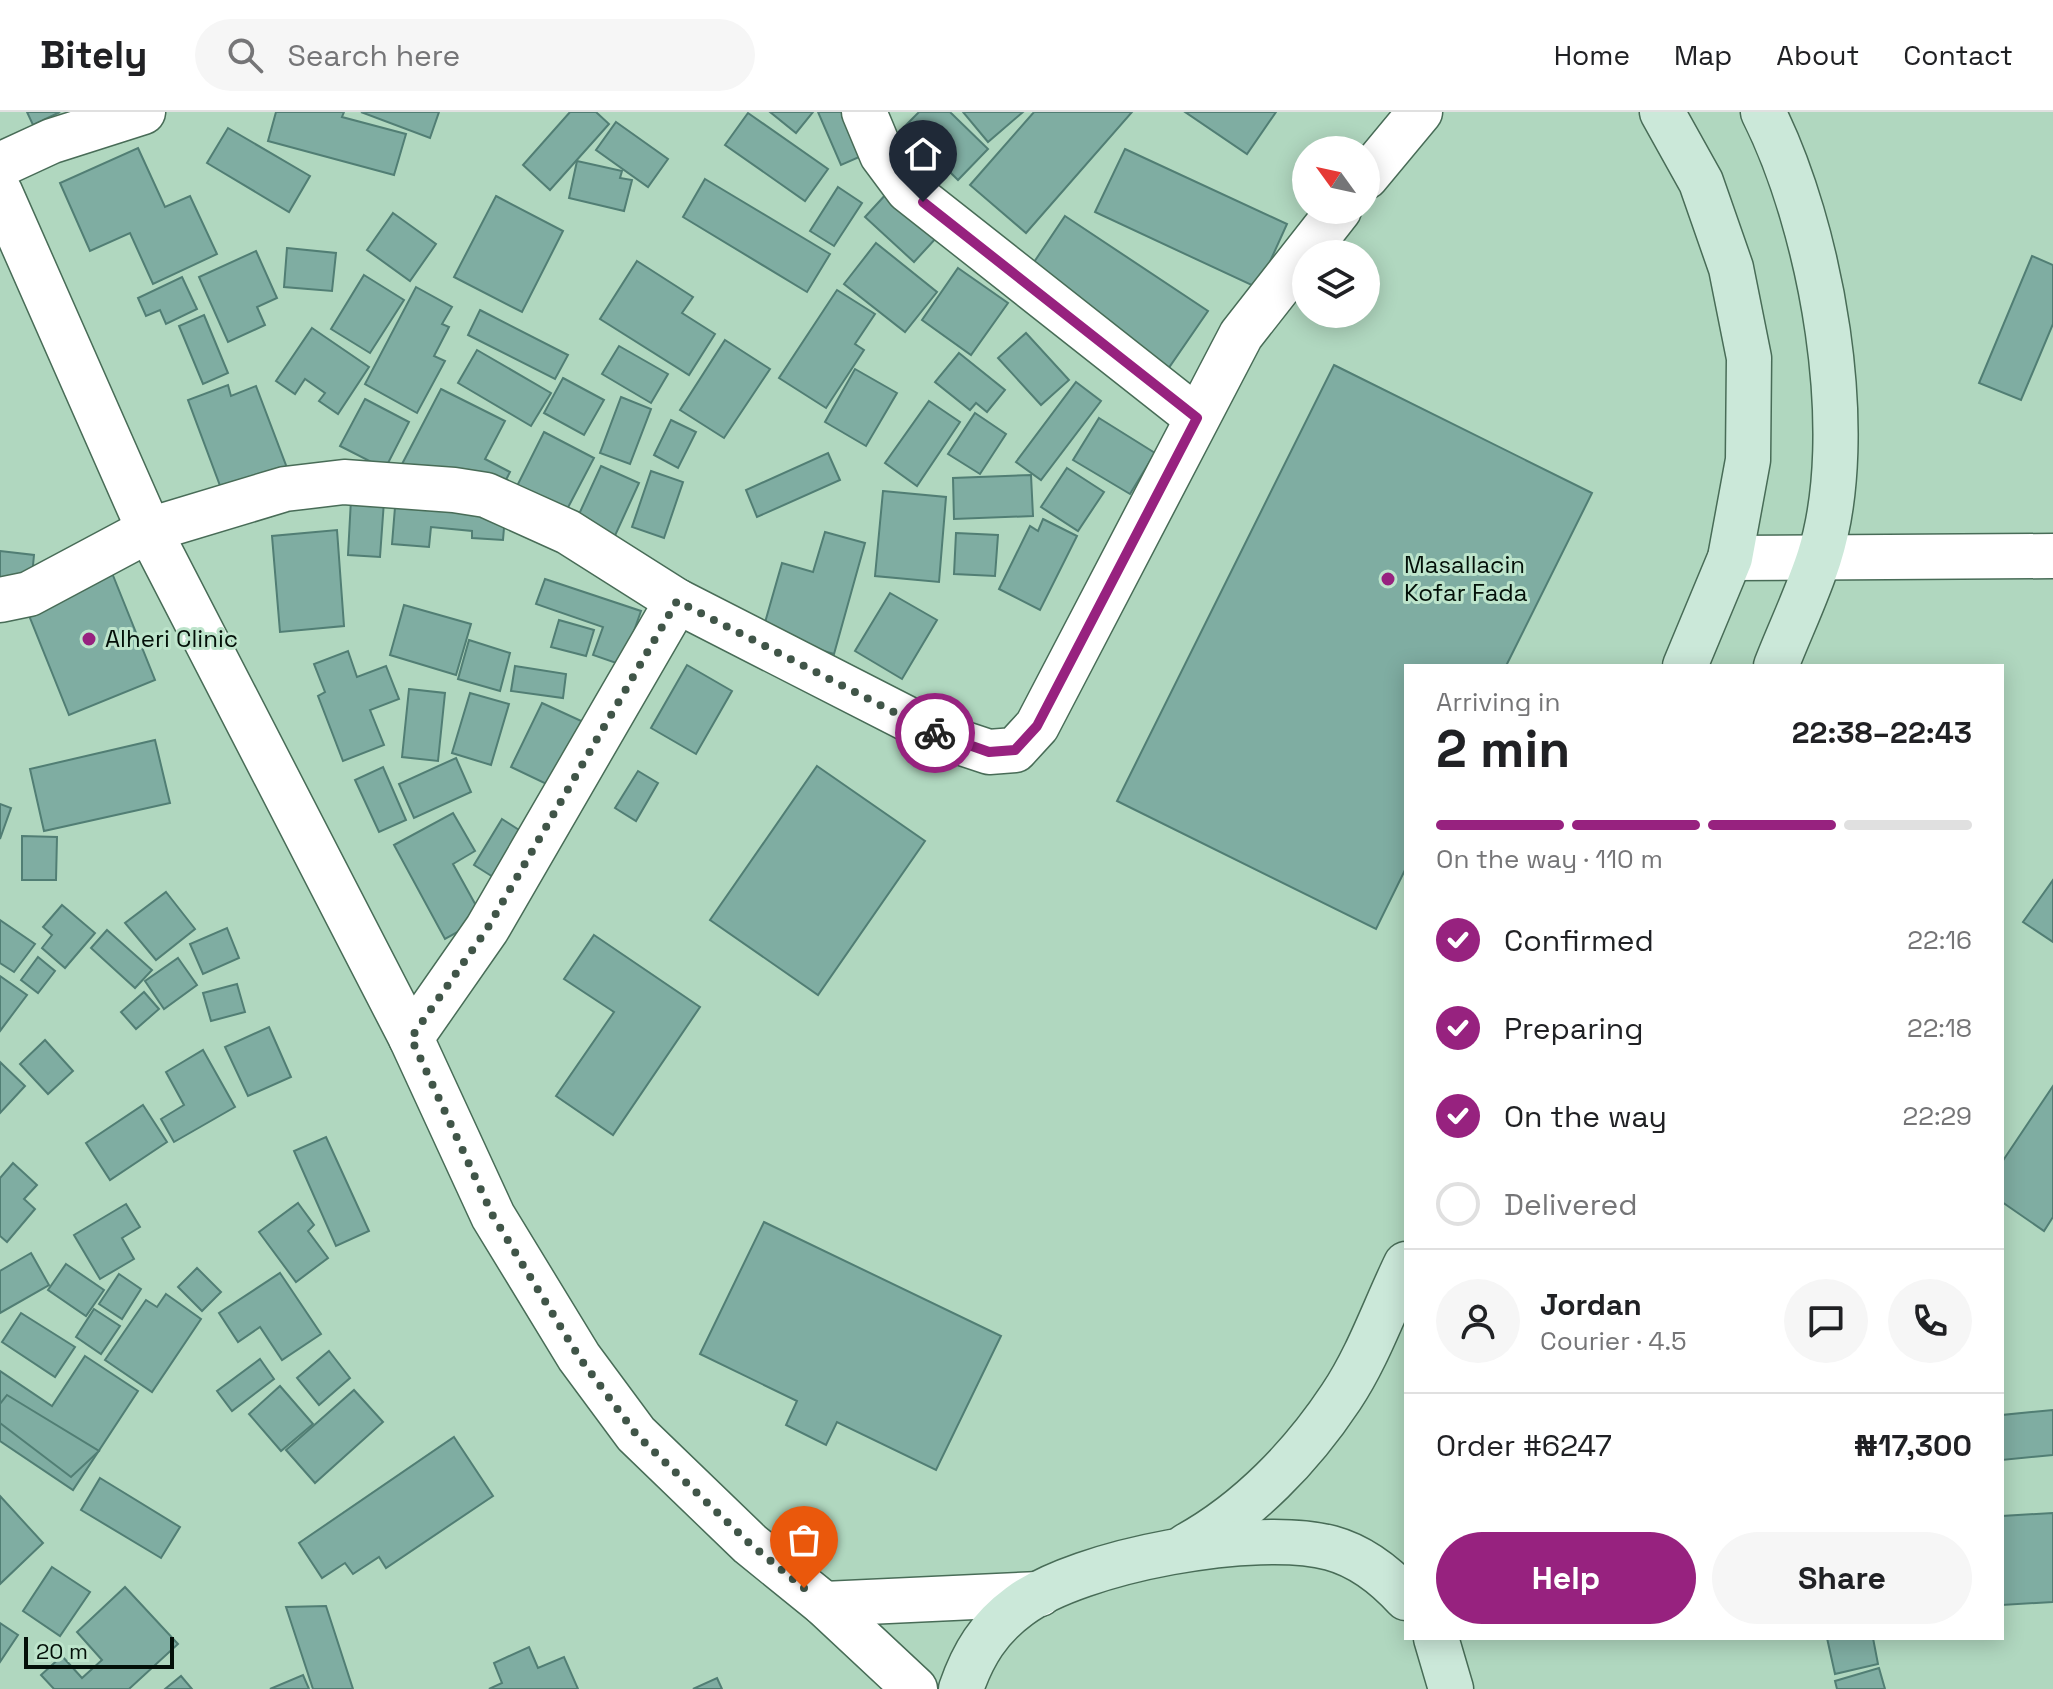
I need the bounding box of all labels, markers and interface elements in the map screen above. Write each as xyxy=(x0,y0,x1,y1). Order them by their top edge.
search box xyxy=(195,19,755,91)
text: Bitely xyxy=(40,31,147,79)
icon: search xyxy=(223,33,267,77)
text: Search here xyxy=(287,36,460,75)
text: Home xyxy=(1554,37,1630,73)
text: Map xyxy=(1674,37,1732,73)
text: About xyxy=(1776,37,1859,73)
text: Contact xyxy=(1903,37,2013,73)
pin xyxy=(889,120,957,202)
icon: home xyxy=(901,132,945,176)
north arrow xyxy=(1292,136,1380,224)
map controls xyxy=(1292,136,1380,328)
button: layers xyxy=(1292,240,1380,328)
place label: Masallacin Kofar Fada xyxy=(1404,549,1528,608)
marker: Masallacin Kofar Fada xyxy=(1379,570,1397,588)
place label: Alheri Clinic xyxy=(105,623,238,654)
marker: Alheri Clinic xyxy=(80,630,98,648)
text: Arriving in xyxy=(1436,685,1560,719)
courier xyxy=(895,693,975,773)
icon: bike xyxy=(913,711,957,755)
text: 22:38–22:43 xyxy=(1792,713,1972,752)
text: 2 min xyxy=(1436,716,1570,782)
text: On the way · 110 m xyxy=(1436,842,1663,876)
icon: check xyxy=(1436,918,1480,962)
text: Confirmed xyxy=(1504,921,1654,960)
text: 22:16 xyxy=(1907,923,1972,957)
icon: check xyxy=(1436,1006,1480,1050)
text: Preparing xyxy=(1504,1009,1643,1048)
text: 22:18 xyxy=(1907,1011,1972,1045)
icon: check xyxy=(1436,1094,1480,1138)
text: On the way xyxy=(1504,1097,1667,1136)
text: 22:29 xyxy=(1903,1099,1972,1133)
text: Delivered xyxy=(1504,1185,1638,1224)
button: person xyxy=(1436,1279,1520,1363)
button: chat xyxy=(1784,1279,1868,1363)
button: phone xyxy=(1888,1279,1972,1363)
text: Jordan xyxy=(1540,1285,1642,1324)
text: Courier · 4.5 xyxy=(1540,1324,1687,1358)
text: Order #6247 xyxy=(1436,1426,1612,1465)
text: ₦17,300 xyxy=(1854,1426,1972,1465)
pin xyxy=(770,1506,838,1588)
icon: bag xyxy=(782,1518,826,1562)
button: Help xyxy=(1436,1532,1696,1624)
button: Share xyxy=(1712,1532,1972,1624)
scale bar xyxy=(24,1633,174,1669)
text: 20 m xyxy=(36,1637,88,1665)

